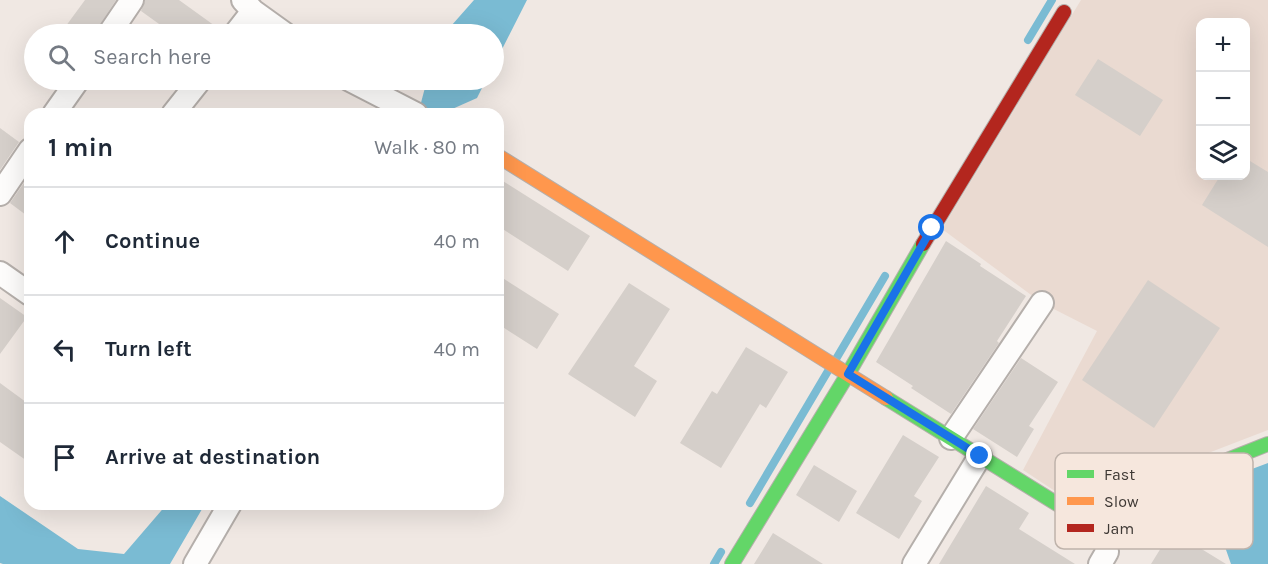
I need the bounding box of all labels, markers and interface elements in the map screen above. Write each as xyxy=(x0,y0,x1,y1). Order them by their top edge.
map controls xyxy=(1196,18,1250,180)
button: + xyxy=(1196,18,1250,72)
search box xyxy=(24,24,504,90)
icon: search xyxy=(45,41,78,74)
text: Search here xyxy=(93,44,211,70)
button: − xyxy=(1196,72,1250,126)
button: layers xyxy=(1196,126,1250,180)
text: 1 min xyxy=(48,132,113,163)
text: Walk · 80 m xyxy=(374,136,480,159)
route start xyxy=(918,214,944,240)
icon: ahead xyxy=(48,225,81,258)
text: Continue xyxy=(105,228,200,254)
text: 40 m xyxy=(434,230,480,253)
icon: left xyxy=(48,333,81,366)
text: Turn left xyxy=(105,336,192,362)
text: 40 m xyxy=(434,338,480,361)
icon: arrive xyxy=(48,441,81,474)
route end xyxy=(966,442,992,468)
text: Arrive at destination xyxy=(105,444,320,470)
legend xyxy=(1055,453,1253,549)
text: Fast xyxy=(1104,465,1135,484)
text: Slow xyxy=(1104,492,1139,511)
text: Jam xyxy=(1104,519,1134,538)

